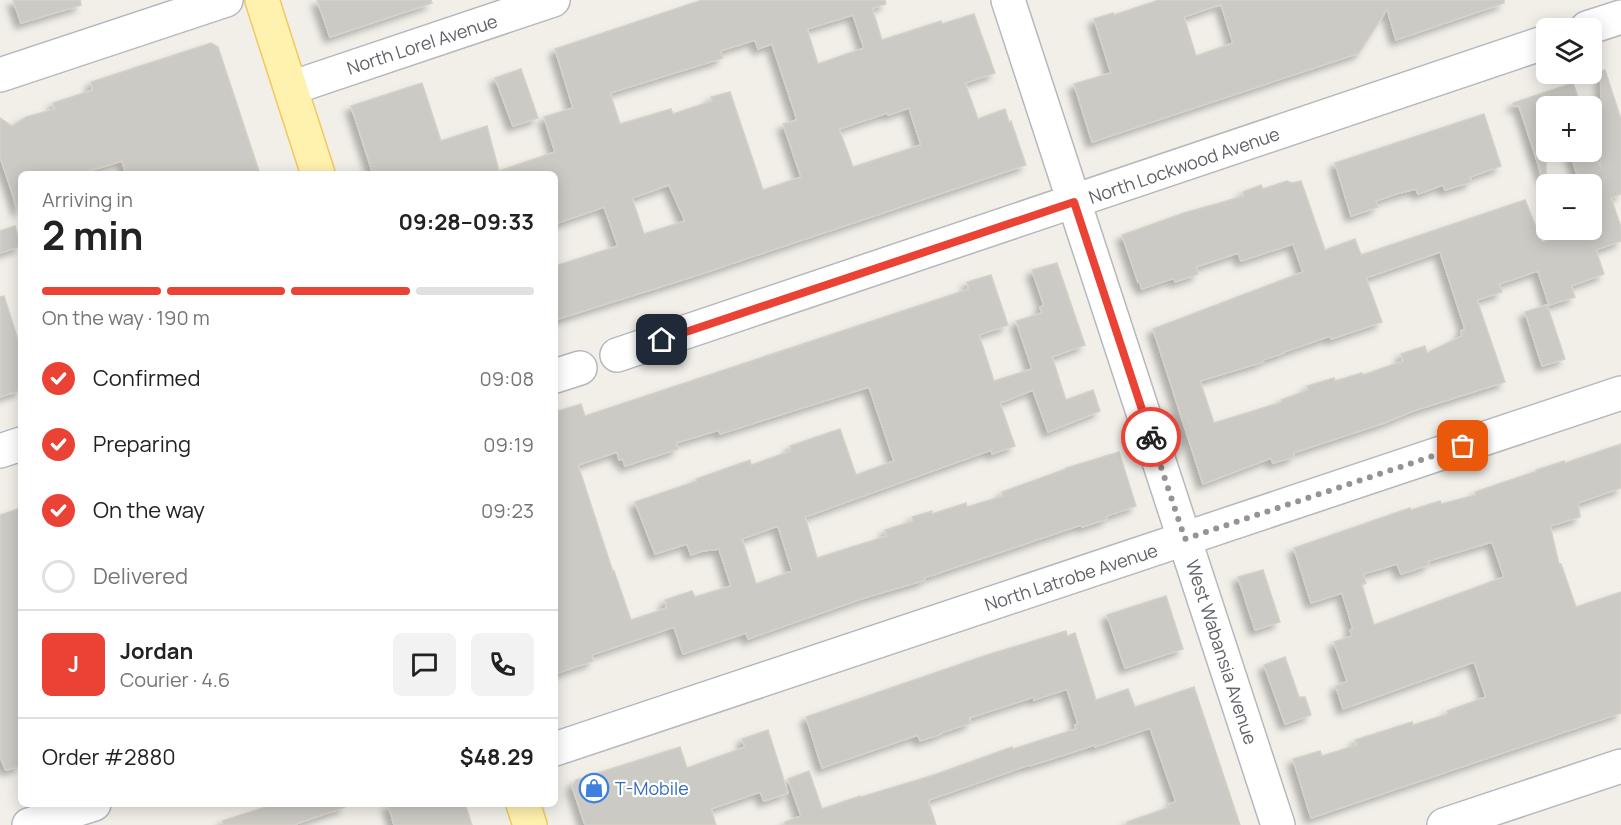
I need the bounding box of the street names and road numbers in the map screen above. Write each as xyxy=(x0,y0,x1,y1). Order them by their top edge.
street label: North Lorel Avenue xyxy=(344,8,500,80)
street label: North Lockwood Avenue xyxy=(1085,121,1283,209)
street label: North Latrobe Avenue xyxy=(981,538,1161,616)
street label: West Wabansia Avenue xyxy=(1181,557,1263,747)

